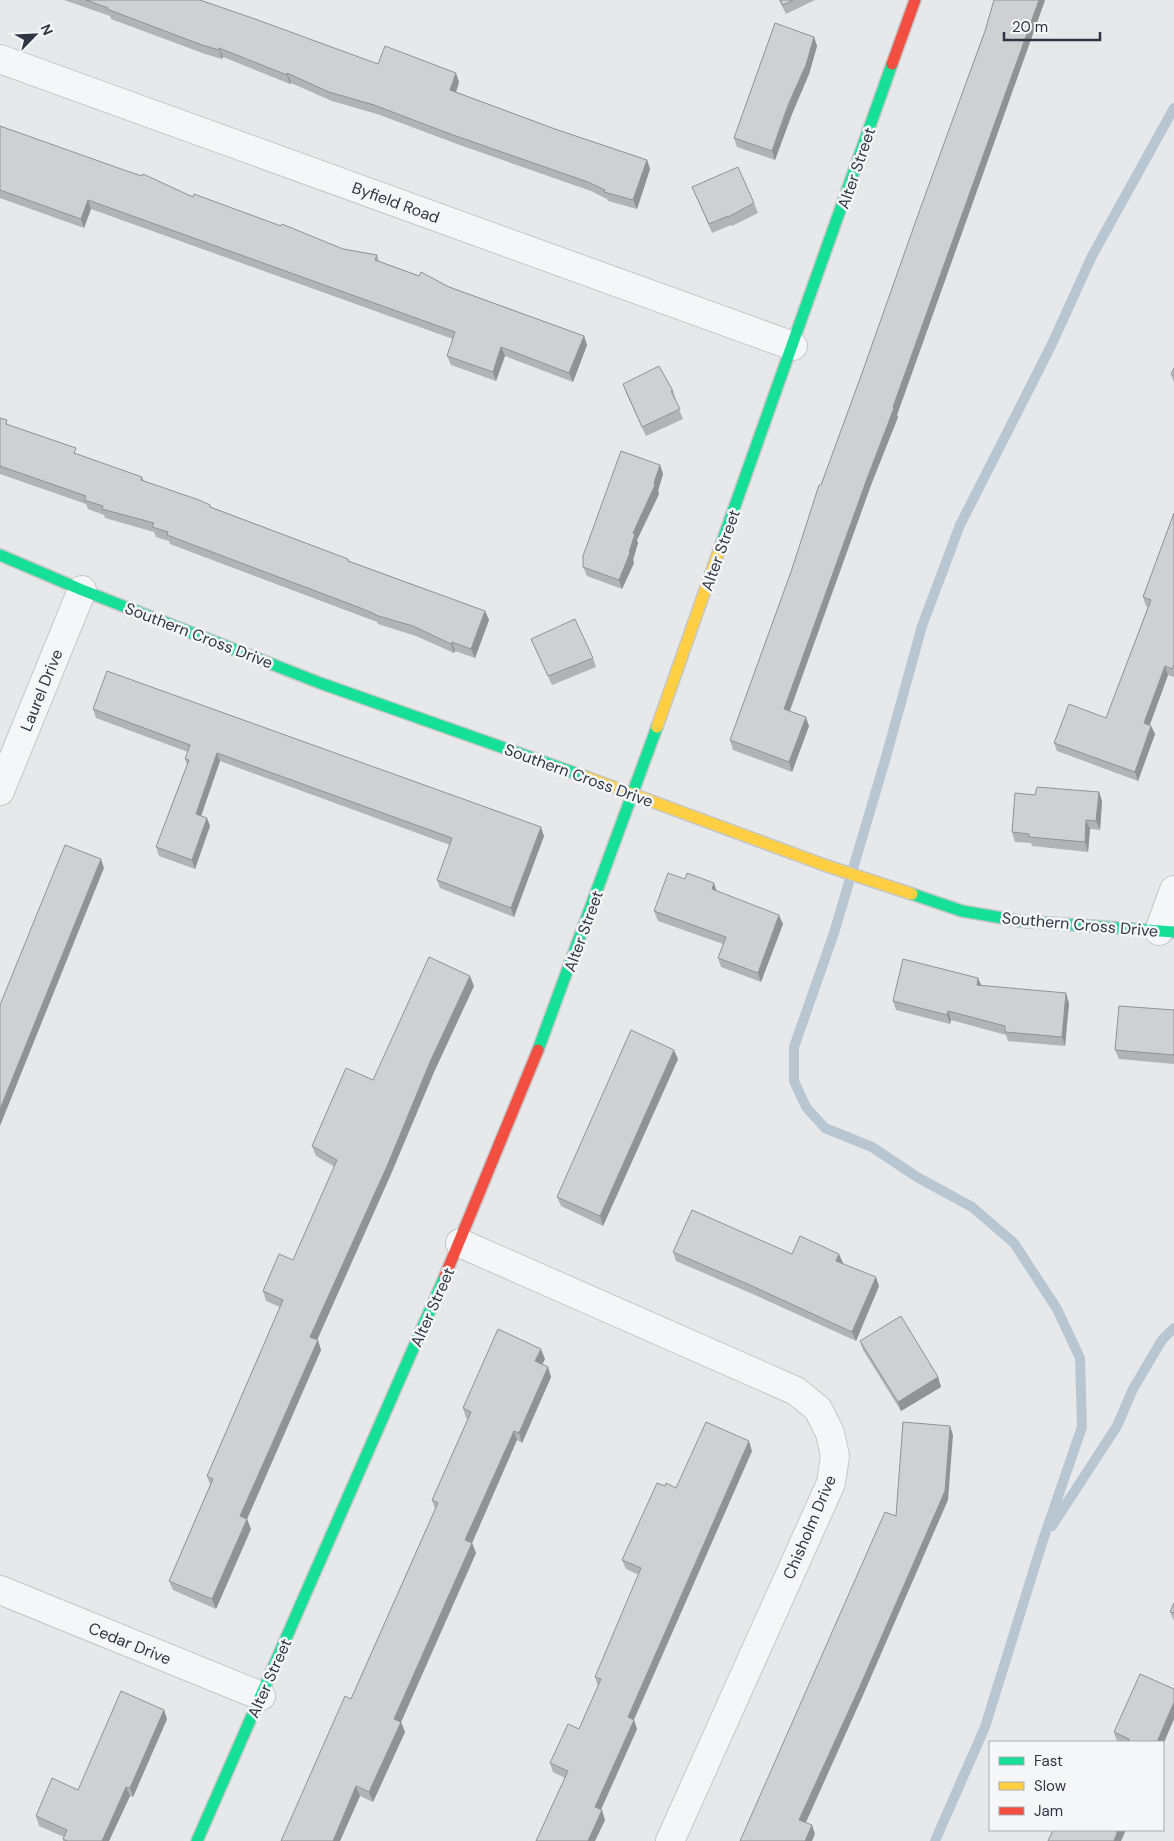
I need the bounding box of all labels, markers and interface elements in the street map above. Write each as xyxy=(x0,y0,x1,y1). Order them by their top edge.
north arrow xyxy=(10,10,60,60)
scale bar xyxy=(1004,10,1100,42)
text: 20 m xyxy=(1012,17,1048,37)
text: N xyxy=(37,21,57,38)
street label: Alter Street xyxy=(833,125,880,212)
street label: Byfield Road xyxy=(349,177,443,228)
street label: Alter Street xyxy=(696,507,745,594)
street label: Southern Cross Drive xyxy=(122,598,276,673)
street label: Laurel Drive xyxy=(15,646,67,734)
street label: Southern Cross Drive xyxy=(502,739,656,812)
street label: Alter Street xyxy=(559,888,608,975)
street label: Southern Cross Drive xyxy=(1001,907,1159,942)
street label: Alter Street xyxy=(406,1264,459,1350)
street label: Chisholm Drive xyxy=(778,1472,841,1582)
street label: Cedar Drive xyxy=(85,1617,174,1670)
street label: Alter Street xyxy=(243,1635,296,1721)
legend xyxy=(989,1741,1164,1831)
text: Fast xyxy=(1034,1751,1063,1771)
text: Slow xyxy=(1034,1776,1067,1796)
text: Jam xyxy=(1034,1801,1063,1821)

